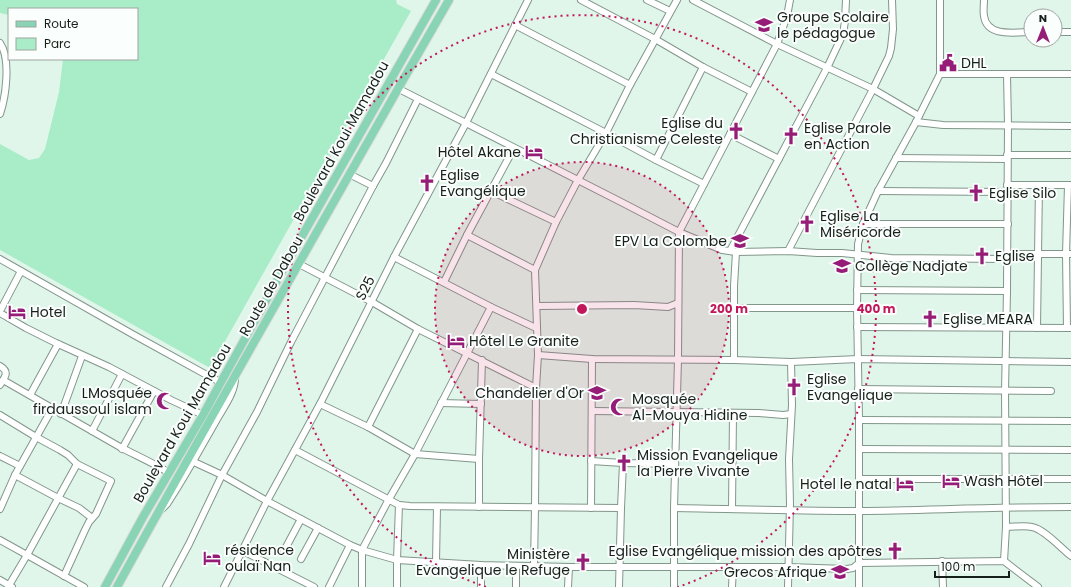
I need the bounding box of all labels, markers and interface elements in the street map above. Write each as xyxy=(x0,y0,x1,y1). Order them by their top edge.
place label: Groupe Scolaire le pédagogue xyxy=(777,7,889,43)
legend xyxy=(8,8,138,60)
north arrow xyxy=(1023,8,1063,48)
text: N xyxy=(1039,10,1047,26)
text: Route xyxy=(44,15,78,32)
school or university icon: Groupe Scolaire le pédagogue xyxy=(754,15,774,35)
text: Parc xyxy=(44,35,71,52)
public building icon: DHL xyxy=(938,53,958,73)
place label: DHL xyxy=(961,53,987,73)
street label: Boulevard Koui Mamadou xyxy=(288,57,394,225)
place label: Eglise du Christianisme Celeste xyxy=(570,113,723,149)
place label: Eglise Parole en Action xyxy=(804,118,891,154)
church icon: Eglise du Christianisme Celeste xyxy=(726,121,746,141)
church icon: Eglise Parole en Action xyxy=(781,126,801,146)
place label: Hôtel Akane xyxy=(438,142,521,162)
hotel icon: Hôtel Akane xyxy=(524,142,544,162)
place label: Eglise Evangélique xyxy=(440,165,526,201)
church icon: Eglise Evangélique xyxy=(417,173,437,193)
church icon: Eglise Silo xyxy=(966,183,986,203)
place label: Eglise Silo xyxy=(989,183,1056,203)
place label: Eglise La Miséricorde xyxy=(820,206,901,242)
church icon: Eglise La Miséricorde xyxy=(797,214,817,234)
place label: EPV La Colombe xyxy=(615,231,727,251)
school or university icon: EPV La Colombe xyxy=(730,231,750,251)
street label: Route de Dabou xyxy=(234,232,308,340)
church icon: Eglise xyxy=(972,246,992,266)
place label: Eglise xyxy=(995,246,1035,266)
school or university icon: Collège Nadjate xyxy=(832,256,852,276)
place label: Collège Nadjate xyxy=(855,256,968,276)
street label: S25 xyxy=(350,272,380,304)
text: 200 m xyxy=(710,300,748,317)
text: 400 m xyxy=(856,300,896,317)
hotel icon: Hotel xyxy=(7,302,27,322)
place label: Hotel xyxy=(30,302,66,322)
centre of rings xyxy=(575,302,589,316)
church icon: Eglise MEARA xyxy=(920,309,940,329)
place label: Eglise MEARA xyxy=(943,309,1033,329)
hotel icon: Hôtel Le Granite xyxy=(446,331,466,351)
place label: Hôtel Le Granite xyxy=(469,331,579,351)
street label: Boulevard Koui Mamadou xyxy=(128,340,236,506)
place label: Eglise Evangelique xyxy=(807,369,893,405)
church icon: Eglise Evangelique xyxy=(784,377,804,397)
place label: LMosquée firdaussoul islam xyxy=(33,383,152,419)
place label: Chandelier d'Or xyxy=(475,383,584,403)
school or university icon: Chandelier d'Or xyxy=(587,383,607,403)
place label: Mosquée Al-Mouya Hidine xyxy=(632,389,748,425)
mosque icon: LMosquée firdaussoul islam xyxy=(155,391,175,411)
mosque icon: Mosquée Al-Mouya Hidine xyxy=(609,397,629,417)
place label: Mission Evangelique la Pierre Vivante xyxy=(637,445,778,481)
church icon: Mission Evangelique la Pierre Vivante xyxy=(614,453,634,473)
hotel icon: Wash Hôtel xyxy=(941,471,961,491)
place label: Wash Hôtel xyxy=(964,471,1043,491)
place label: Hotel le natal xyxy=(800,474,892,494)
hotel icon: Hotel le natal xyxy=(895,474,915,494)
place label: résidence oulaï Nan xyxy=(225,540,294,576)
place label: Eglise Evangélique mission des apôtres xyxy=(608,541,882,561)
church icon: Eglise Evangélique mission des apôtres xyxy=(885,541,905,561)
place label: Ministère Evangelique le Refuge xyxy=(416,544,570,580)
hotel icon: résidence oulaï Nan xyxy=(202,548,222,568)
church icon: Ministère Evangelique le Refuge xyxy=(573,552,593,572)
scale bar xyxy=(935,553,1009,579)
text: 100 m xyxy=(941,558,975,575)
place label: Grecos Afrique xyxy=(724,562,827,582)
school or university icon: Grecos Afrique xyxy=(830,562,850,582)

